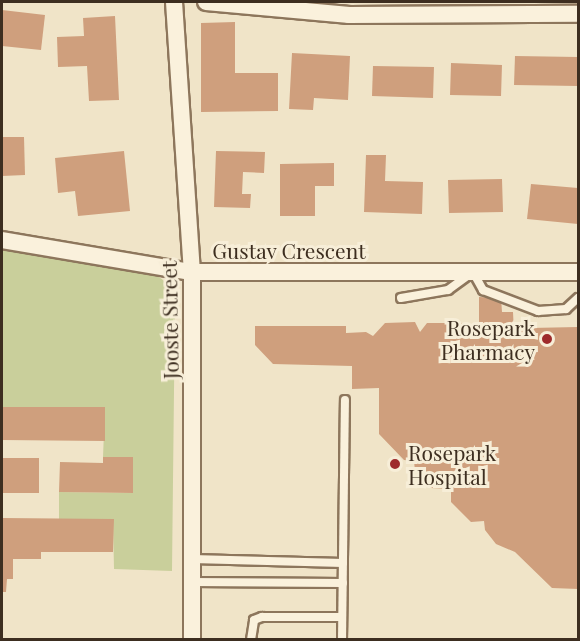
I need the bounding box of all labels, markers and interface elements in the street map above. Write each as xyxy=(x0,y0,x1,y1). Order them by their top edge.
street label: Gustav Crescent xyxy=(212,237,366,263)
street label: Jooste Street xyxy=(155,261,183,379)
place label: Rosepark Pharmacy xyxy=(441,314,535,364)
marker: Rosepark Pharmacy xyxy=(540,332,554,346)
place label: Rosepark Hospital xyxy=(408,439,496,489)
marker: Rosepark Hospital xyxy=(386,455,404,473)

